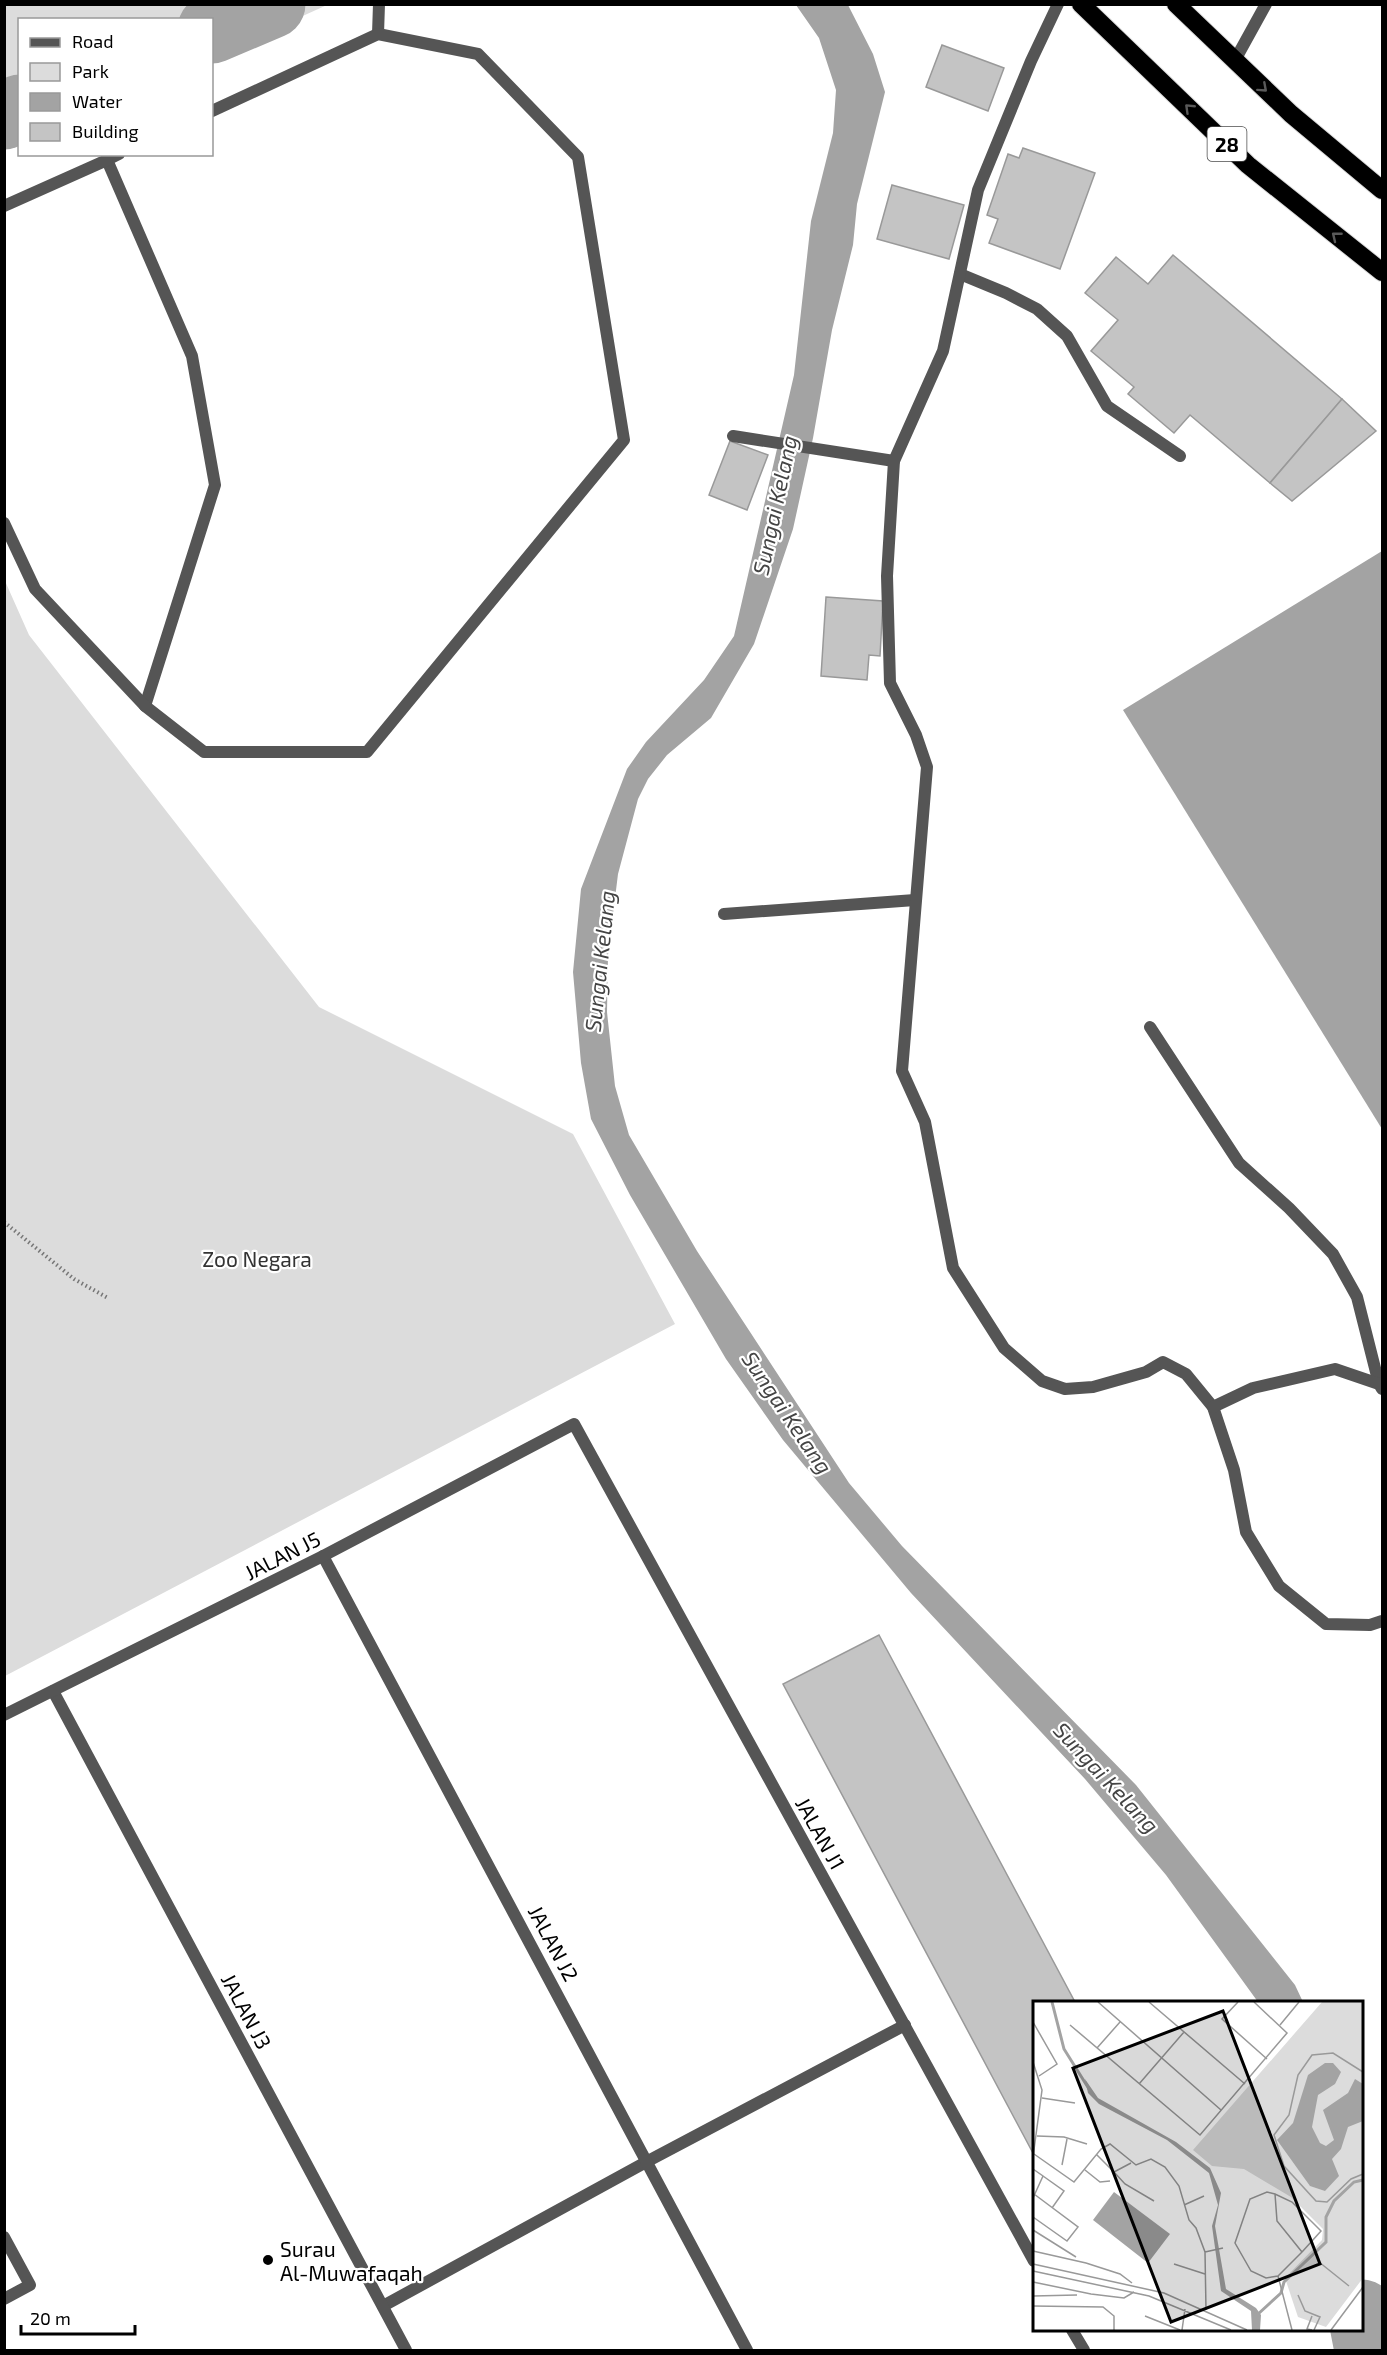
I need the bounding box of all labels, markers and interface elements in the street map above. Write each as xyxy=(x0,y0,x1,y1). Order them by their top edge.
legend xyxy=(18,18,213,156)
text: Road xyxy=(72,30,113,52)
text: Park xyxy=(72,60,109,82)
one-way arrow xyxy=(1256,81,1267,92)
text: Water xyxy=(72,90,122,112)
one-way arrow xyxy=(1185,105,1196,116)
text: Building xyxy=(72,120,139,142)
road number: 28 xyxy=(1208,127,1246,161)
one-way arrow xyxy=(1332,232,1343,243)
water label: Sungai Kelang xyxy=(747,433,801,577)
water label: Sungai Kelang xyxy=(579,889,619,1033)
park label: Zoo Negara xyxy=(202,1246,312,1271)
water label: Sungai Kelang xyxy=(738,1346,838,1478)
street label: JALAN J5 xyxy=(240,1525,324,1585)
water label: Sungai Kelang xyxy=(1049,1716,1165,1838)
street label: JALAN J1 xyxy=(791,1793,851,1873)
street label: JALAN J2 xyxy=(524,1901,584,1985)
street label: JALAN J3 xyxy=(217,1969,277,2053)
inset map xyxy=(1033,2001,1363,2331)
place label: Surau Al-Muwafaqah xyxy=(280,2236,423,2285)
marker: Surau Al-Muwafaqah xyxy=(261,2253,275,2267)
scale bar xyxy=(21,2298,135,2336)
text: 20 m xyxy=(30,2307,71,2329)

